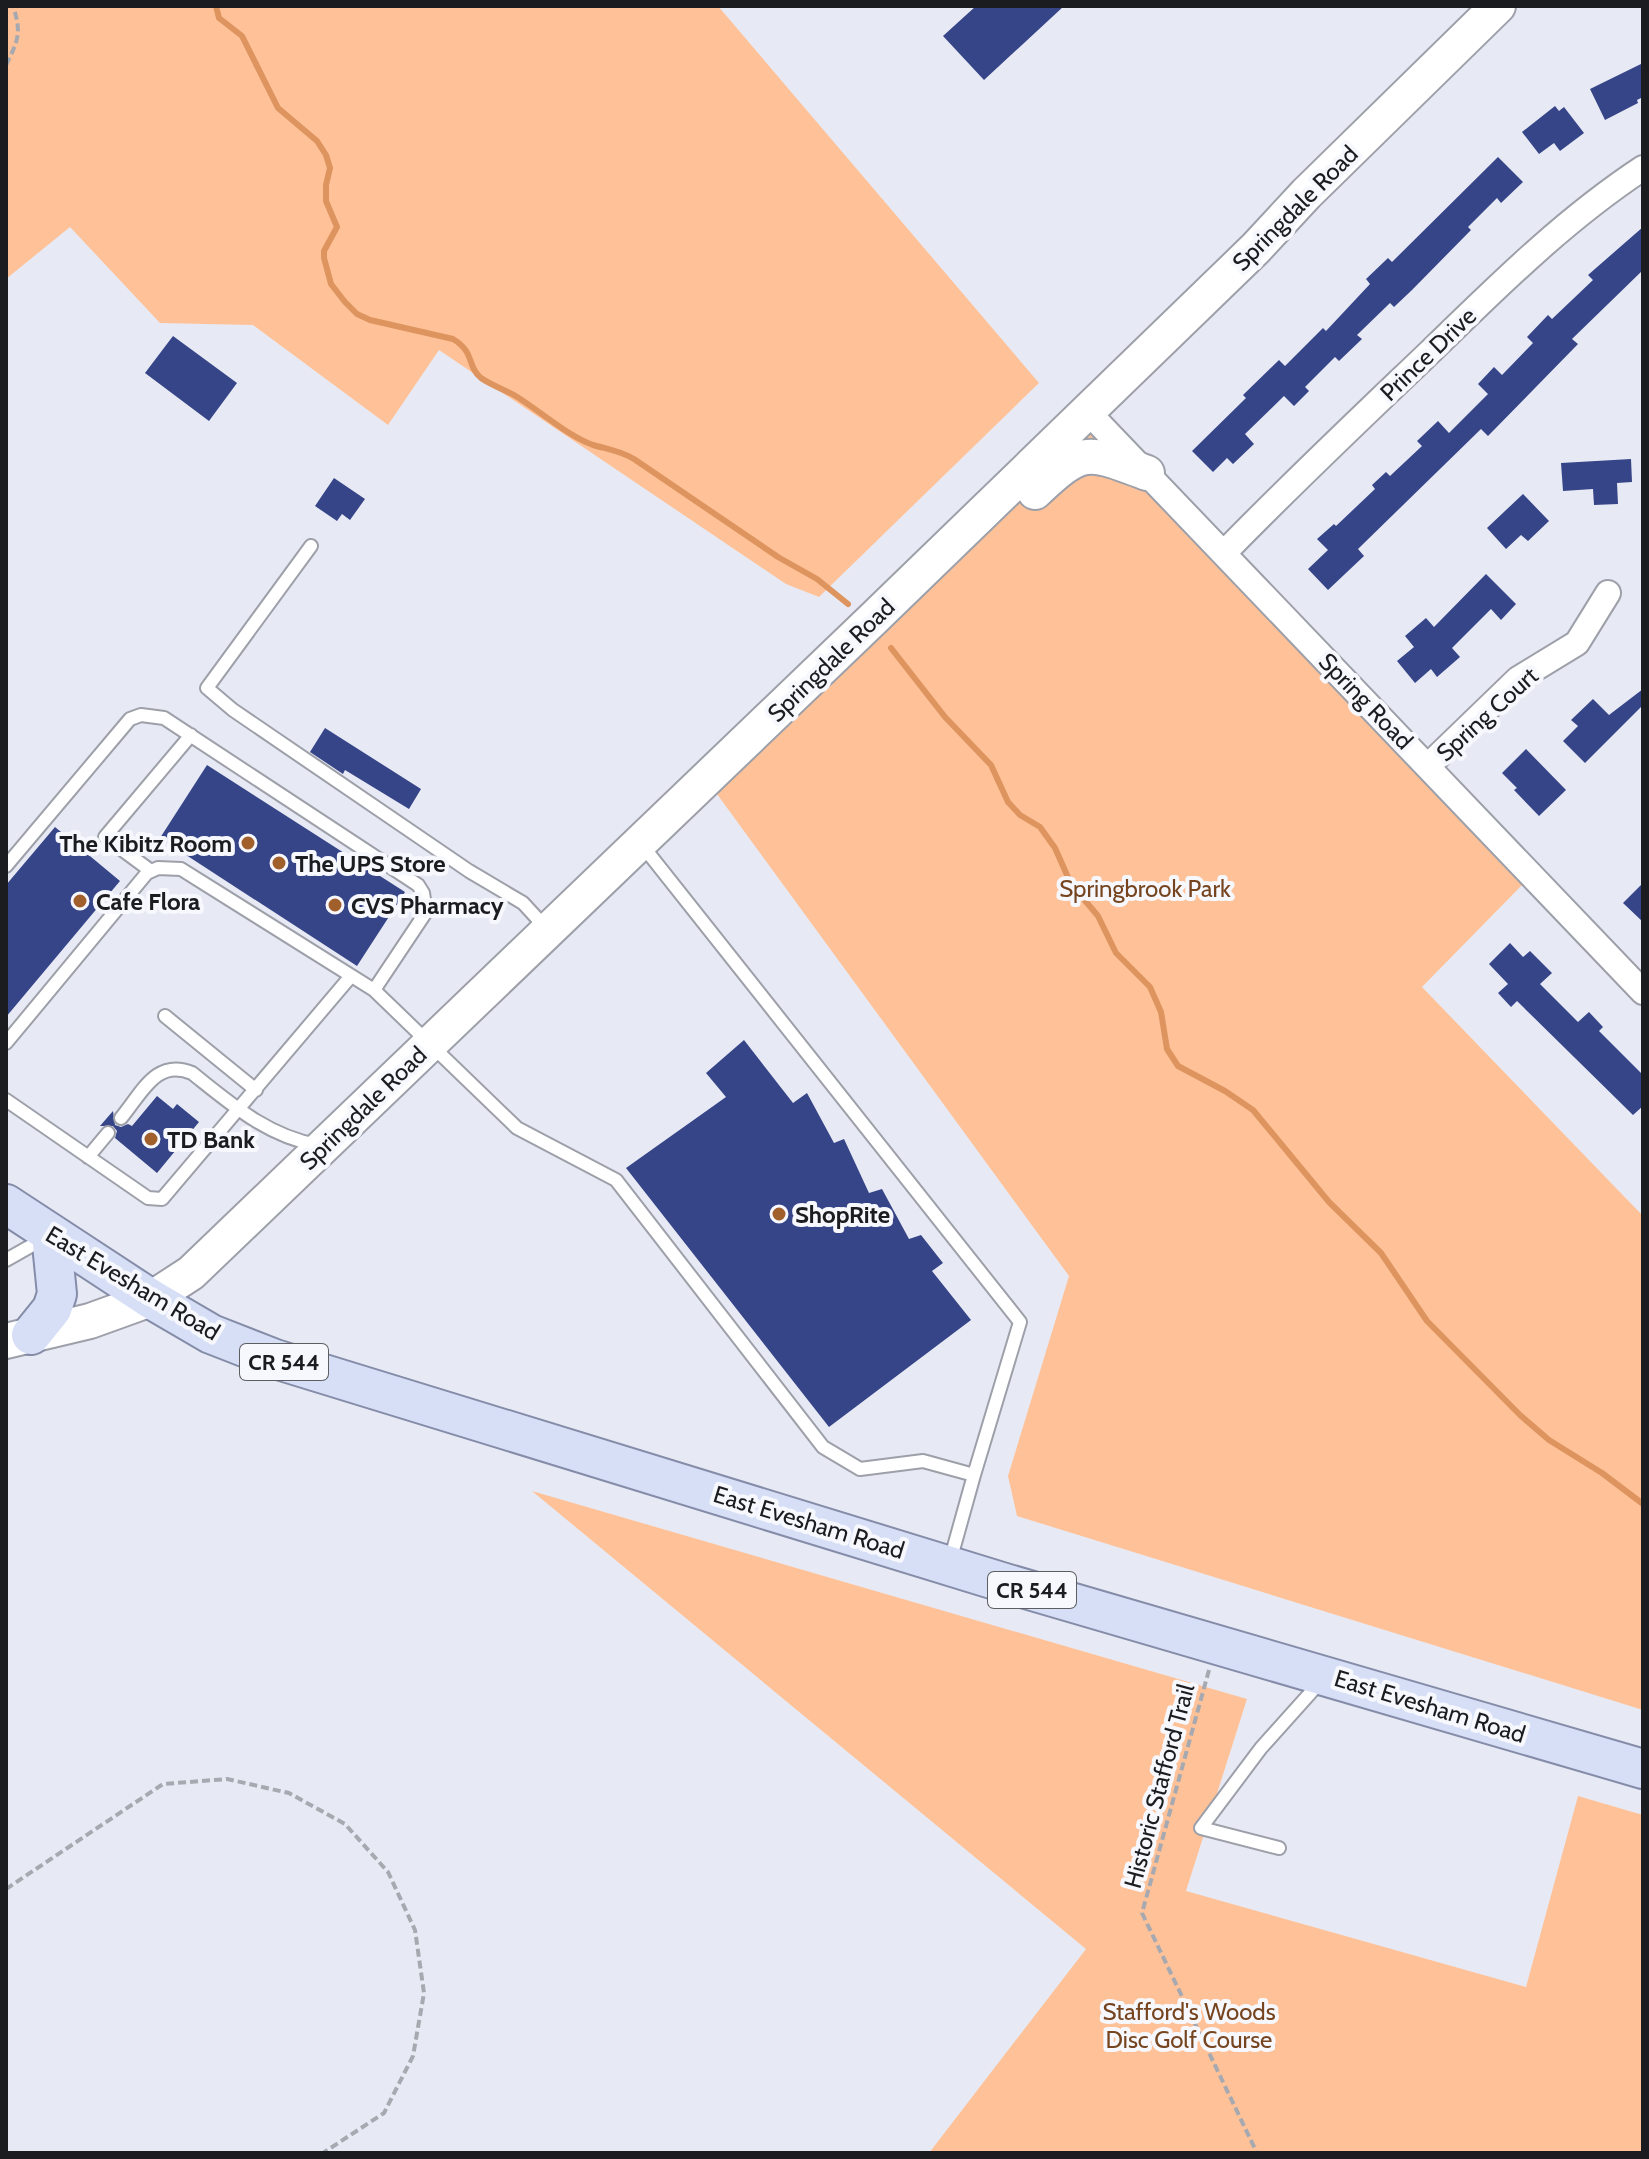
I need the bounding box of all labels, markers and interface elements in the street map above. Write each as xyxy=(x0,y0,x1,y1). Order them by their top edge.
street label: Springdale Road xyxy=(1226,139,1364,277)
street label: Prince Drive xyxy=(1374,301,1482,407)
street label: Springdale Road xyxy=(761,592,901,728)
street label: Spring Road xyxy=(1313,647,1419,755)
street label: Spring Court xyxy=(1430,661,1544,767)
place label: The Kibitz Room xyxy=(59,829,232,858)
marker: The Kibitz Room xyxy=(239,834,257,852)
place label: The UPS Store xyxy=(295,849,446,878)
marker: The UPS Store xyxy=(270,854,288,872)
park label: Springbrook Park xyxy=(1059,874,1231,903)
place label: Cafe Flora xyxy=(96,887,200,916)
place label: CVS Pharmacy xyxy=(351,891,504,920)
marker: Cafe Flora xyxy=(71,892,89,910)
marker: CVS Pharmacy xyxy=(326,896,344,914)
street label: Springdale Road xyxy=(293,1040,433,1176)
place label: TD Bank xyxy=(167,1125,255,1154)
marker: TD Bank xyxy=(142,1130,160,1148)
place label: ShopRite xyxy=(795,1200,890,1229)
marker: ShopRite xyxy=(770,1205,788,1223)
street label: East Evesham Road xyxy=(41,1220,225,1346)
road number: CR 544 xyxy=(240,1344,328,1380)
street label: East Evesham Road xyxy=(710,1479,908,1565)
road number: CR 544 xyxy=(988,1572,1076,1608)
street label: East Evesham Road xyxy=(1331,1663,1529,1749)
street label: Historic Stafford Trail xyxy=(1118,1680,1200,1891)
park label: Stafford's Woods Disc Golf Course xyxy=(1102,1997,1276,2054)

